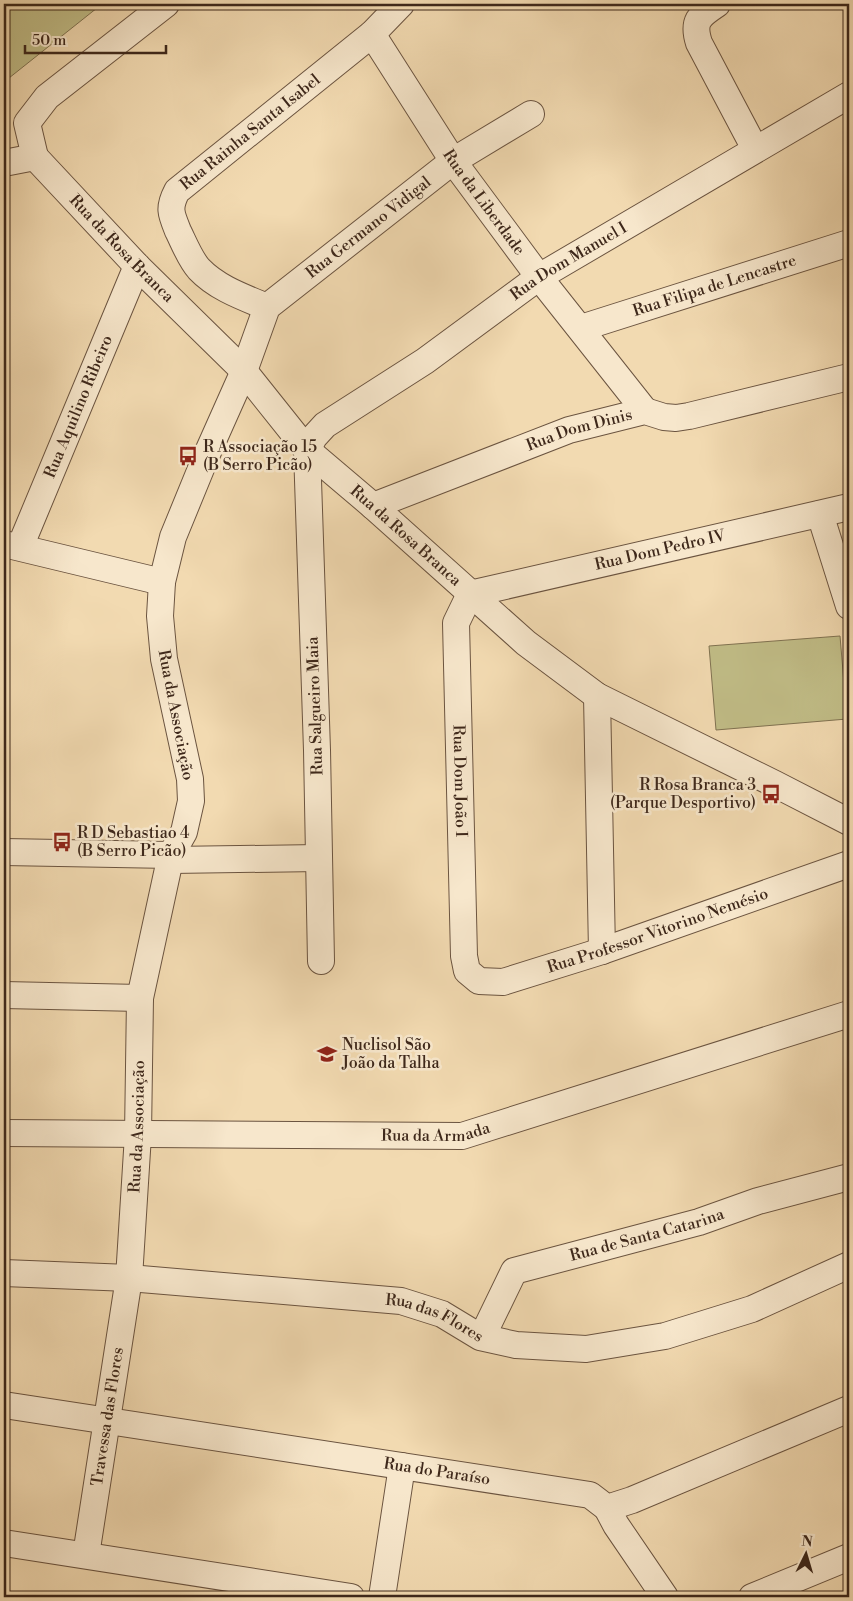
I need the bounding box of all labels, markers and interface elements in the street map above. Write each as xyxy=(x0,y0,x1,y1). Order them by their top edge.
scale bar xyxy=(25,22,166,54)
text: 50 m xyxy=(32,31,66,50)
street label: Rua Rainha Santa Isabel xyxy=(176,70,324,195)
street label: Rua da Liberdade xyxy=(438,146,529,259)
street label: Rua Germano Vidigal xyxy=(302,172,435,283)
street label: Rua da Rosa Branca xyxy=(65,190,179,307)
street label: Rua Dom Manuel I xyxy=(506,218,630,305)
street label: Rua Filipa de Lencastre xyxy=(630,250,799,321)
street label: Rua Aquilino Ribeiro xyxy=(40,332,117,481)
street label: Rua Dom Dinis xyxy=(523,405,634,456)
place label: R Associação 15 (B Serro Picão) xyxy=(203,437,317,475)
bus stop icon: R Associação 15 (B Serro Picão) xyxy=(177,445,199,467)
street label: Rua da Rosa Branca xyxy=(346,481,466,591)
street label: Rua Dom Pedro IV xyxy=(593,525,728,575)
street label: Rua Salgueiro Maia xyxy=(303,635,327,776)
street label: Rua da Associação xyxy=(154,648,198,782)
street label: Rua Dom João I xyxy=(448,724,471,837)
place label: R Rosa Branca 3 (Parque Desportivo) xyxy=(610,775,756,813)
bus stop icon: R Rosa Branca 3 (Parque Desportivo) xyxy=(760,783,782,805)
place label: R D Sebastiao 4 (B Serro Picão) xyxy=(77,823,190,861)
bus stop icon: R D Sebastiao 4 (B Serro Picão) xyxy=(51,831,73,853)
street label: Rua Professor Vitorino Nemésio xyxy=(545,883,771,978)
place label: Nuclisol São João da Talha xyxy=(341,1035,440,1073)
school or university icon: Nuclisol São João da Talha xyxy=(316,1043,338,1065)
street label: Rua da Associação xyxy=(124,1060,149,1194)
street label: Rua da Armada xyxy=(381,1118,493,1146)
street label: Rua de Santa Catarina xyxy=(567,1204,728,1266)
street label: Rua das Flores xyxy=(384,1290,487,1347)
street label: Travessa das Flores xyxy=(87,1346,128,1488)
street label: Rua do Paraíso xyxy=(382,1453,492,1490)
north arrow xyxy=(780,1528,830,1578)
text: N xyxy=(801,1533,813,1551)

